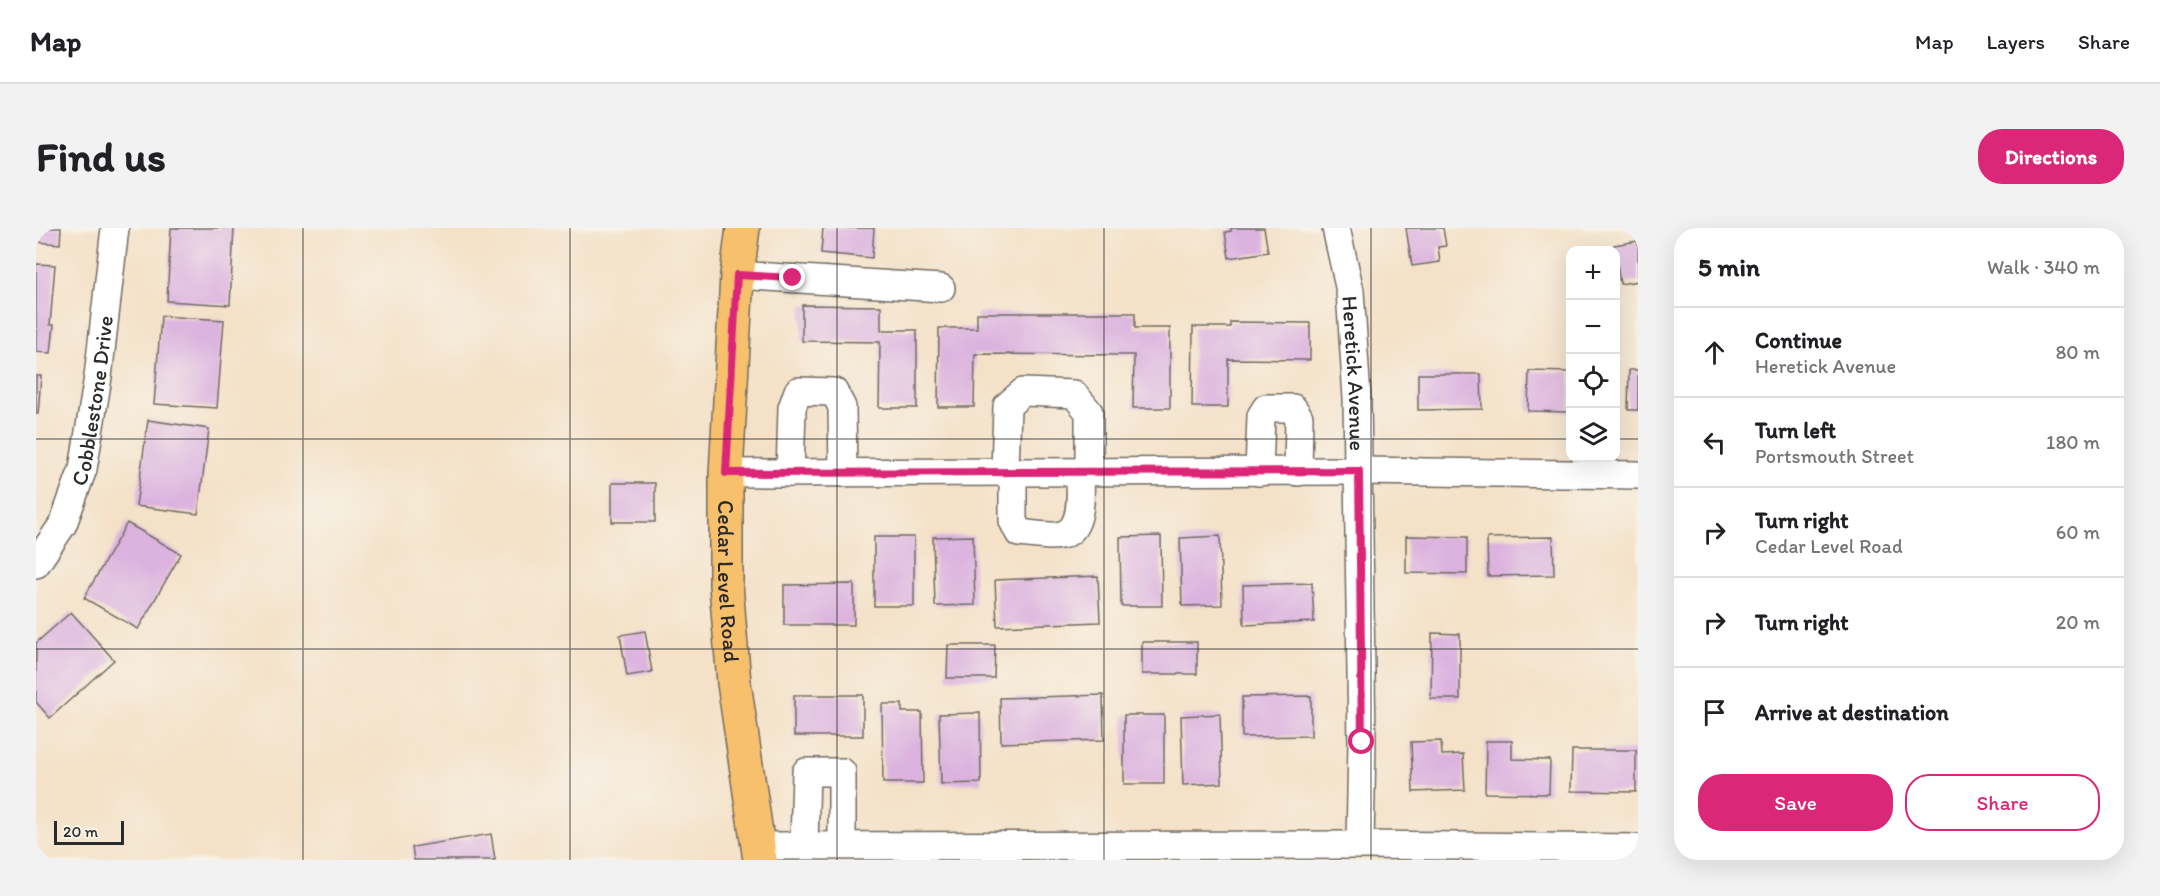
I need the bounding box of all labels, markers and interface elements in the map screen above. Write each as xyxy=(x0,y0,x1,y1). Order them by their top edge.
text: Map xyxy=(30,24,81,58)
text: Map xyxy=(1915,29,1954,54)
text: Layers xyxy=(1987,29,2045,54)
text: Share xyxy=(2078,29,2130,54)
button: Directions xyxy=(1978,129,2124,184)
text: Find us xyxy=(36,131,166,182)
map controls xyxy=(1566,246,1620,462)
button: + xyxy=(1566,246,1620,300)
text: 5 min xyxy=(1698,251,1760,283)
text: Walk · 340 m xyxy=(1987,255,2100,279)
route end xyxy=(779,264,805,290)
street label: Heretick Avenue xyxy=(1336,295,1371,451)
button: − xyxy=(1566,300,1620,354)
street label: Cobblestone Drive xyxy=(65,314,119,490)
text: Continue xyxy=(1755,327,1842,354)
icon: ahead xyxy=(1698,336,1731,369)
text: 80 m xyxy=(2055,340,2100,364)
button: locate xyxy=(1566,354,1620,408)
text: Heretick Avenue xyxy=(1755,354,1896,378)
button: layers xyxy=(1566,408,1620,462)
text: Turn left xyxy=(1755,417,1836,444)
icon: left xyxy=(1698,426,1731,459)
text: 180 m xyxy=(2046,430,2100,454)
text: Portsmouth Street xyxy=(1755,444,1914,468)
street label: Cedar Level Road xyxy=(712,500,745,664)
text: Turn right xyxy=(1755,507,1849,534)
icon: right xyxy=(1698,516,1731,549)
text: 60 m xyxy=(2056,520,2100,544)
text: Cedar Level Road xyxy=(1755,534,1903,558)
icon: right xyxy=(1698,606,1731,639)
text: Turn right xyxy=(1755,609,1849,636)
text: 20 m xyxy=(2056,610,2100,634)
icon: arrive xyxy=(1698,696,1731,729)
text: Arrive at destination xyxy=(1755,699,1949,726)
route start xyxy=(1348,728,1374,754)
button: Save xyxy=(1698,774,1893,831)
button: Share xyxy=(1905,774,2100,831)
scale bar xyxy=(54,818,124,846)
text: 20 m xyxy=(63,822,98,841)

